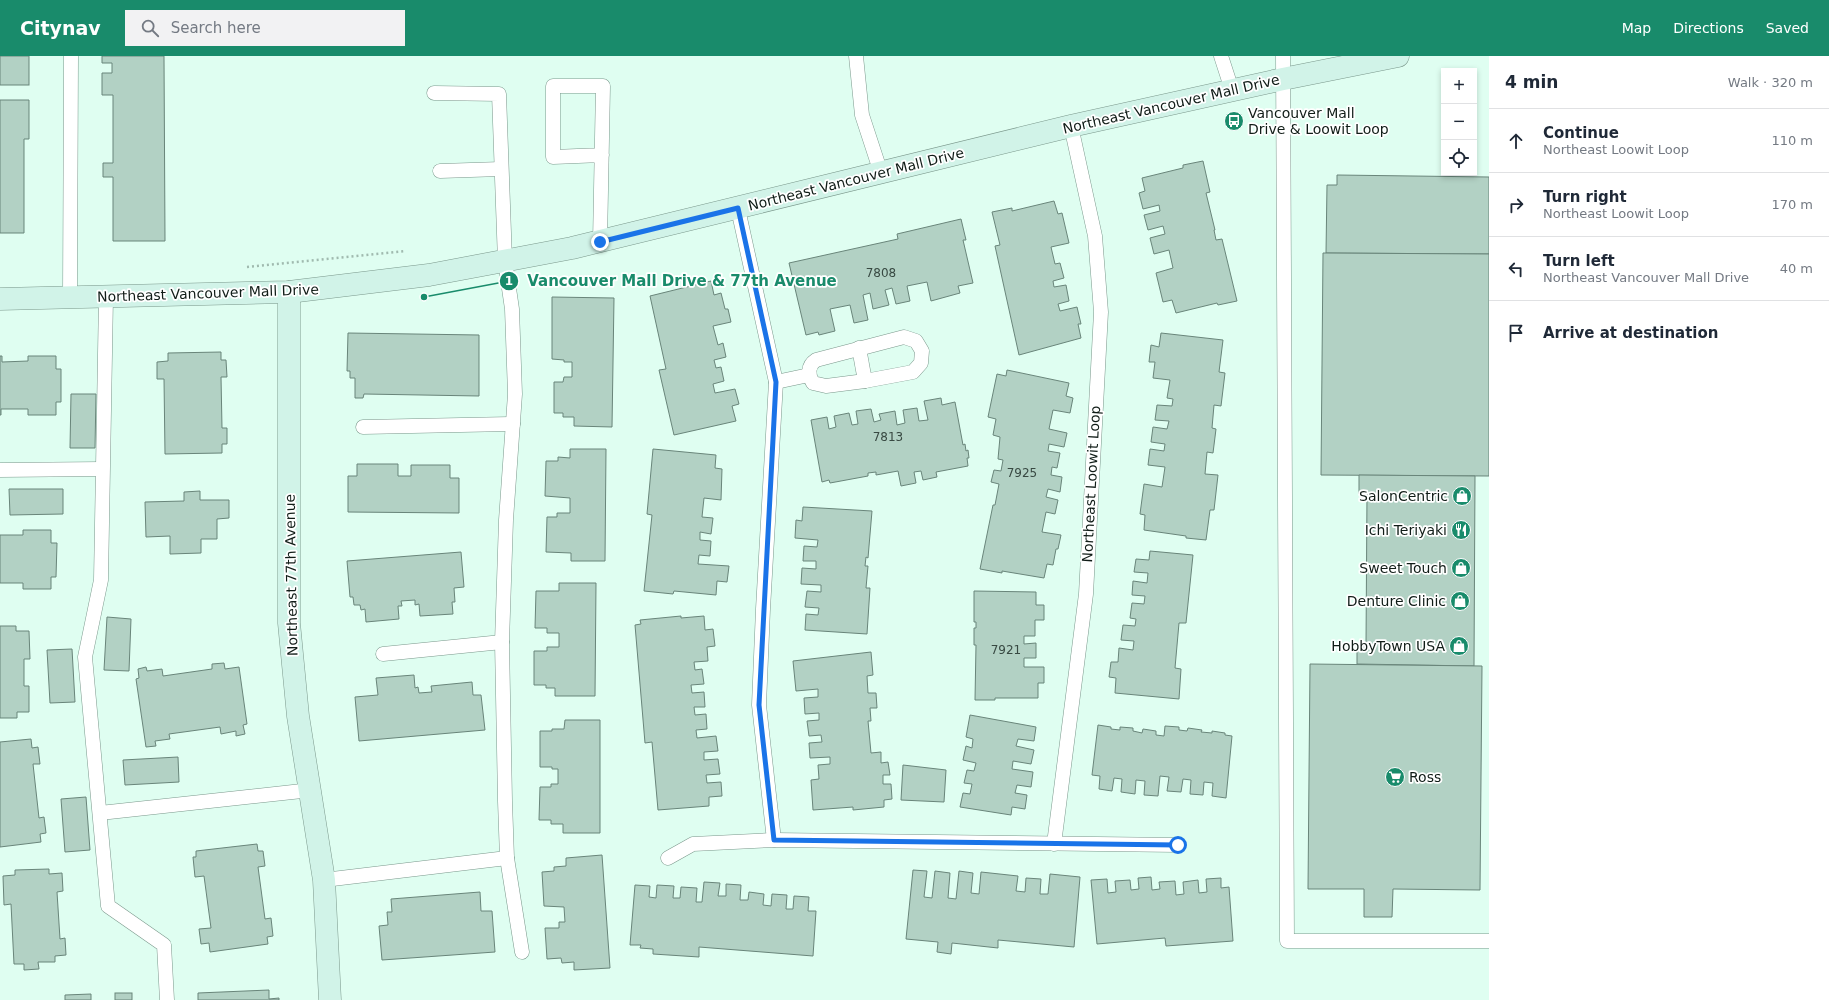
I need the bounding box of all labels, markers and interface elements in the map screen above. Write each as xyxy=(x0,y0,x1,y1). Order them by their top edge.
search box xyxy=(125,10,405,46)
text: Citynav xyxy=(20,17,101,39)
icon: search xyxy=(139,17,161,39)
text: Search here xyxy=(171,19,261,37)
text: Map xyxy=(1622,20,1651,36)
text: Directions xyxy=(1673,20,1744,36)
text: Saved xyxy=(1766,20,1809,36)
map controls xyxy=(1441,68,1477,176)
button: + xyxy=(1441,68,1477,104)
street label: Northeast Vancouver Mall Drive xyxy=(1061,71,1281,137)
text: 4 min xyxy=(1505,72,1558,92)
text: Walk · 320 m xyxy=(1728,75,1813,90)
button: − xyxy=(1441,104,1477,140)
place label: Vancouver Mall Drive & Loowit Loop xyxy=(1248,105,1389,137)
bus stop icon: Vancouver Mall Drive & Loowit Loop xyxy=(1223,110,1245,132)
text: Continue xyxy=(1543,124,1619,142)
icon: ahead xyxy=(1505,130,1527,152)
text: 110 m xyxy=(1771,133,1813,148)
button: locate xyxy=(1441,140,1477,176)
text: Northeast Loowit Loop xyxy=(1543,142,1689,157)
street label: Northeast Vancouver Mall Drive xyxy=(746,144,966,214)
text: Turn right xyxy=(1543,188,1627,206)
icon: right xyxy=(1505,194,1527,216)
text: 170 m xyxy=(1771,197,1813,212)
text: Northeast Loowit Loop xyxy=(1543,206,1689,221)
route end xyxy=(591,233,609,251)
text: Turn left xyxy=(1543,252,1615,270)
icon: left xyxy=(1505,258,1527,280)
text: 40 m xyxy=(1780,261,1813,276)
house number: 7808 xyxy=(866,266,896,280)
callout: Vancouver Mall Drive & 77th Avenue xyxy=(499,267,845,294)
text: Northeast Vancouver Mall Drive xyxy=(1543,270,1749,285)
text: Vancouver Mall Drive & 77th Avenue xyxy=(527,272,837,290)
text: 1 xyxy=(505,274,513,288)
street label: Northeast Vancouver Mall Drive xyxy=(97,281,319,305)
icon: arrive xyxy=(1505,322,1527,344)
text: Arrive at destination xyxy=(1543,324,1718,342)
street label: Northeast Loowit Loop xyxy=(1079,405,1103,563)
house number: 7813 xyxy=(873,430,903,444)
house number: 7925 xyxy=(1007,466,1037,480)
shop icon: SalonCentric xyxy=(1451,485,1473,507)
place label: SalonCentric xyxy=(1359,488,1448,504)
street label: Northeast 77th Avenue xyxy=(282,494,300,656)
restaurant icon: Ichi Teriyaki xyxy=(1450,519,1472,541)
place label: Ichi Teriyaki xyxy=(1365,522,1447,538)
shop icon: Sweet Touch xyxy=(1450,557,1472,579)
place label: Sweet Touch xyxy=(1359,560,1447,576)
shop icon: Denture Clinic xyxy=(1449,590,1471,612)
place label: Denture Clinic xyxy=(1347,593,1446,609)
shop icon: HobbyTown USA xyxy=(1448,635,1470,657)
place label: HobbyTown USA xyxy=(1331,638,1445,654)
house number: 7921 xyxy=(991,643,1021,657)
supermarket icon: Ross xyxy=(1384,766,1406,788)
place label: Ross xyxy=(1409,769,1441,785)
route start xyxy=(1169,836,1187,854)

